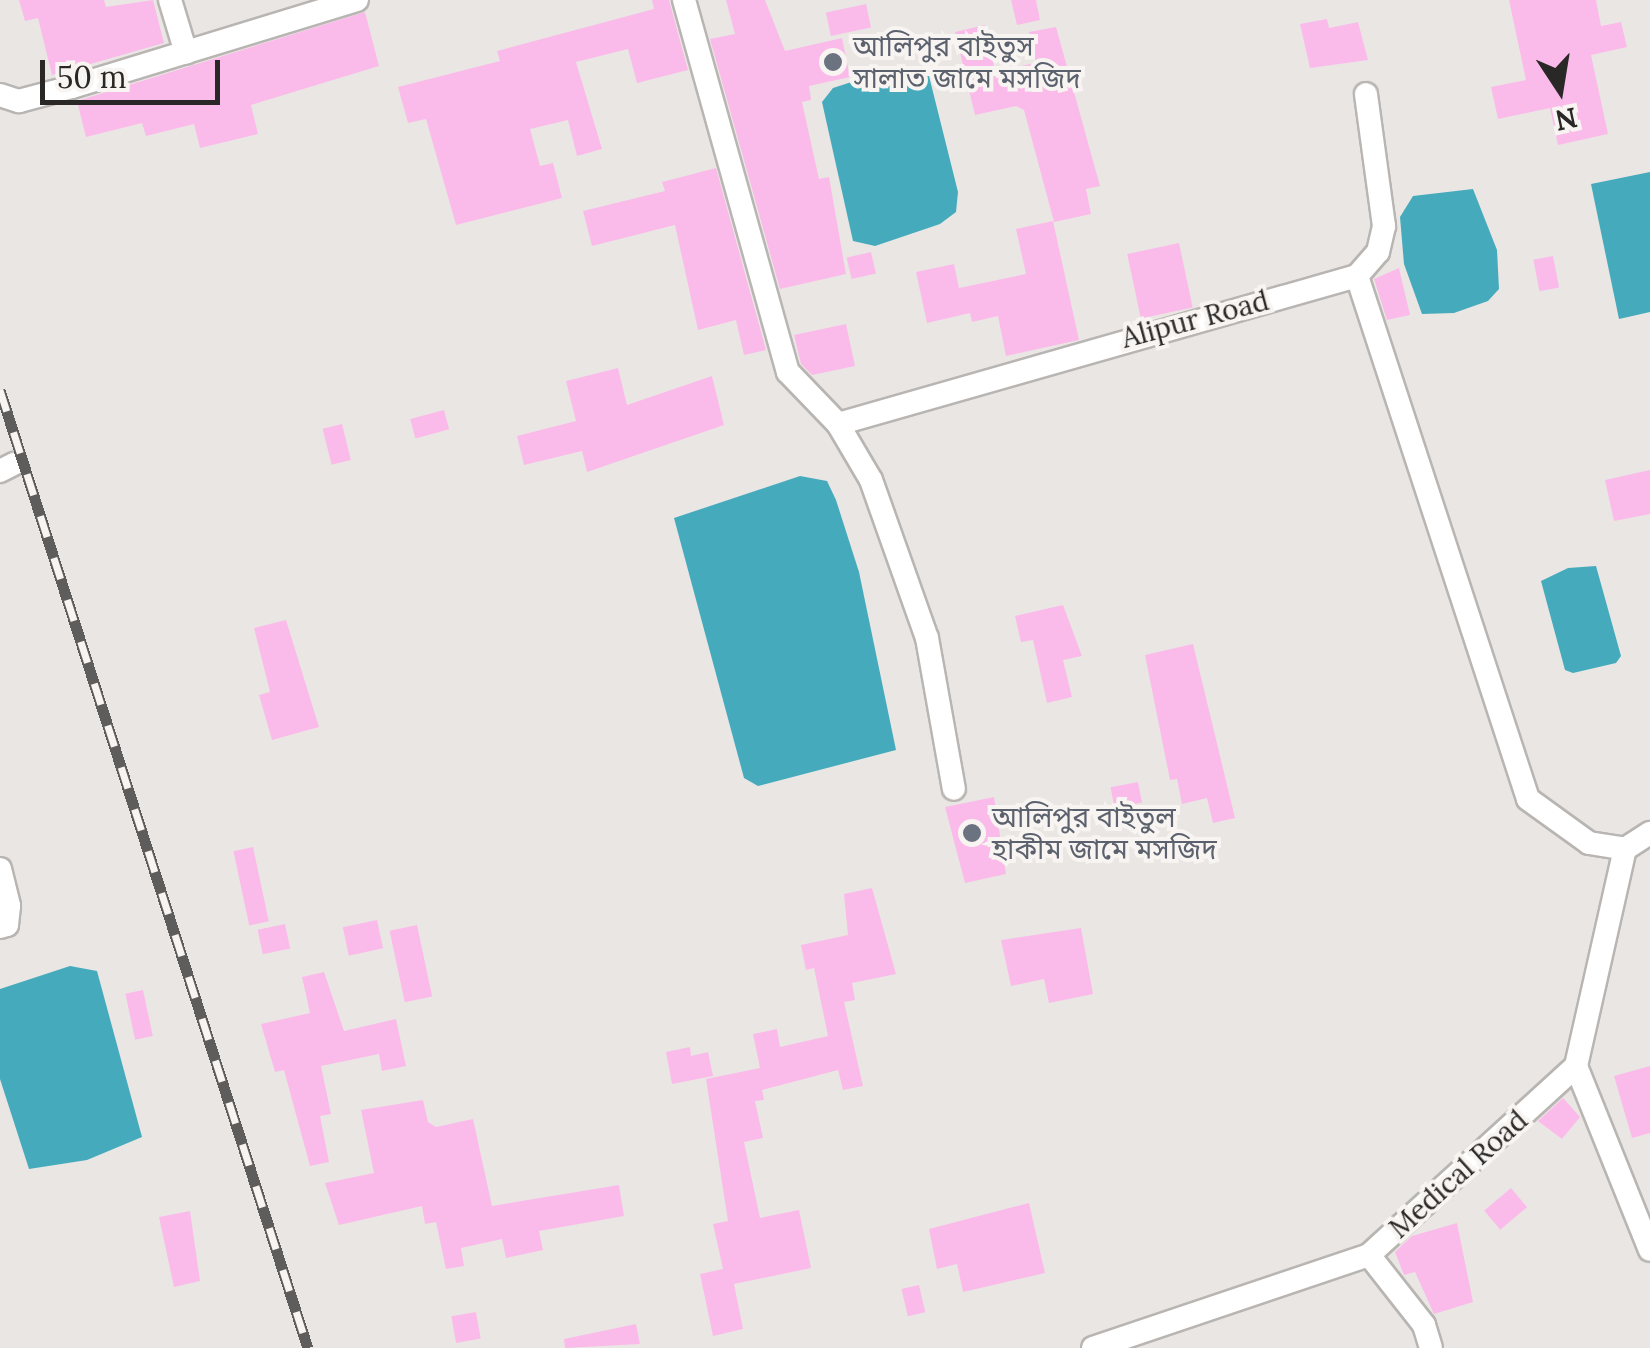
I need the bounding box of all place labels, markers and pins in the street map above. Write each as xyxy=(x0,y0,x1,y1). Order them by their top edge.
place label: আলিপুর বাইতুস সালাত জামে মসজিদ xyxy=(853,29,1081,95)
marker: আলিপুর বাইতুস সালাত জামে মসজিদ xyxy=(822,51,844,73)
place label: আলিপুর বাইতুল হাকীম জামে মসজিদ xyxy=(992,800,1217,866)
marker: আলিপুর বাইতুল হাকীম জামে মসজিদ xyxy=(961,822,983,844)

